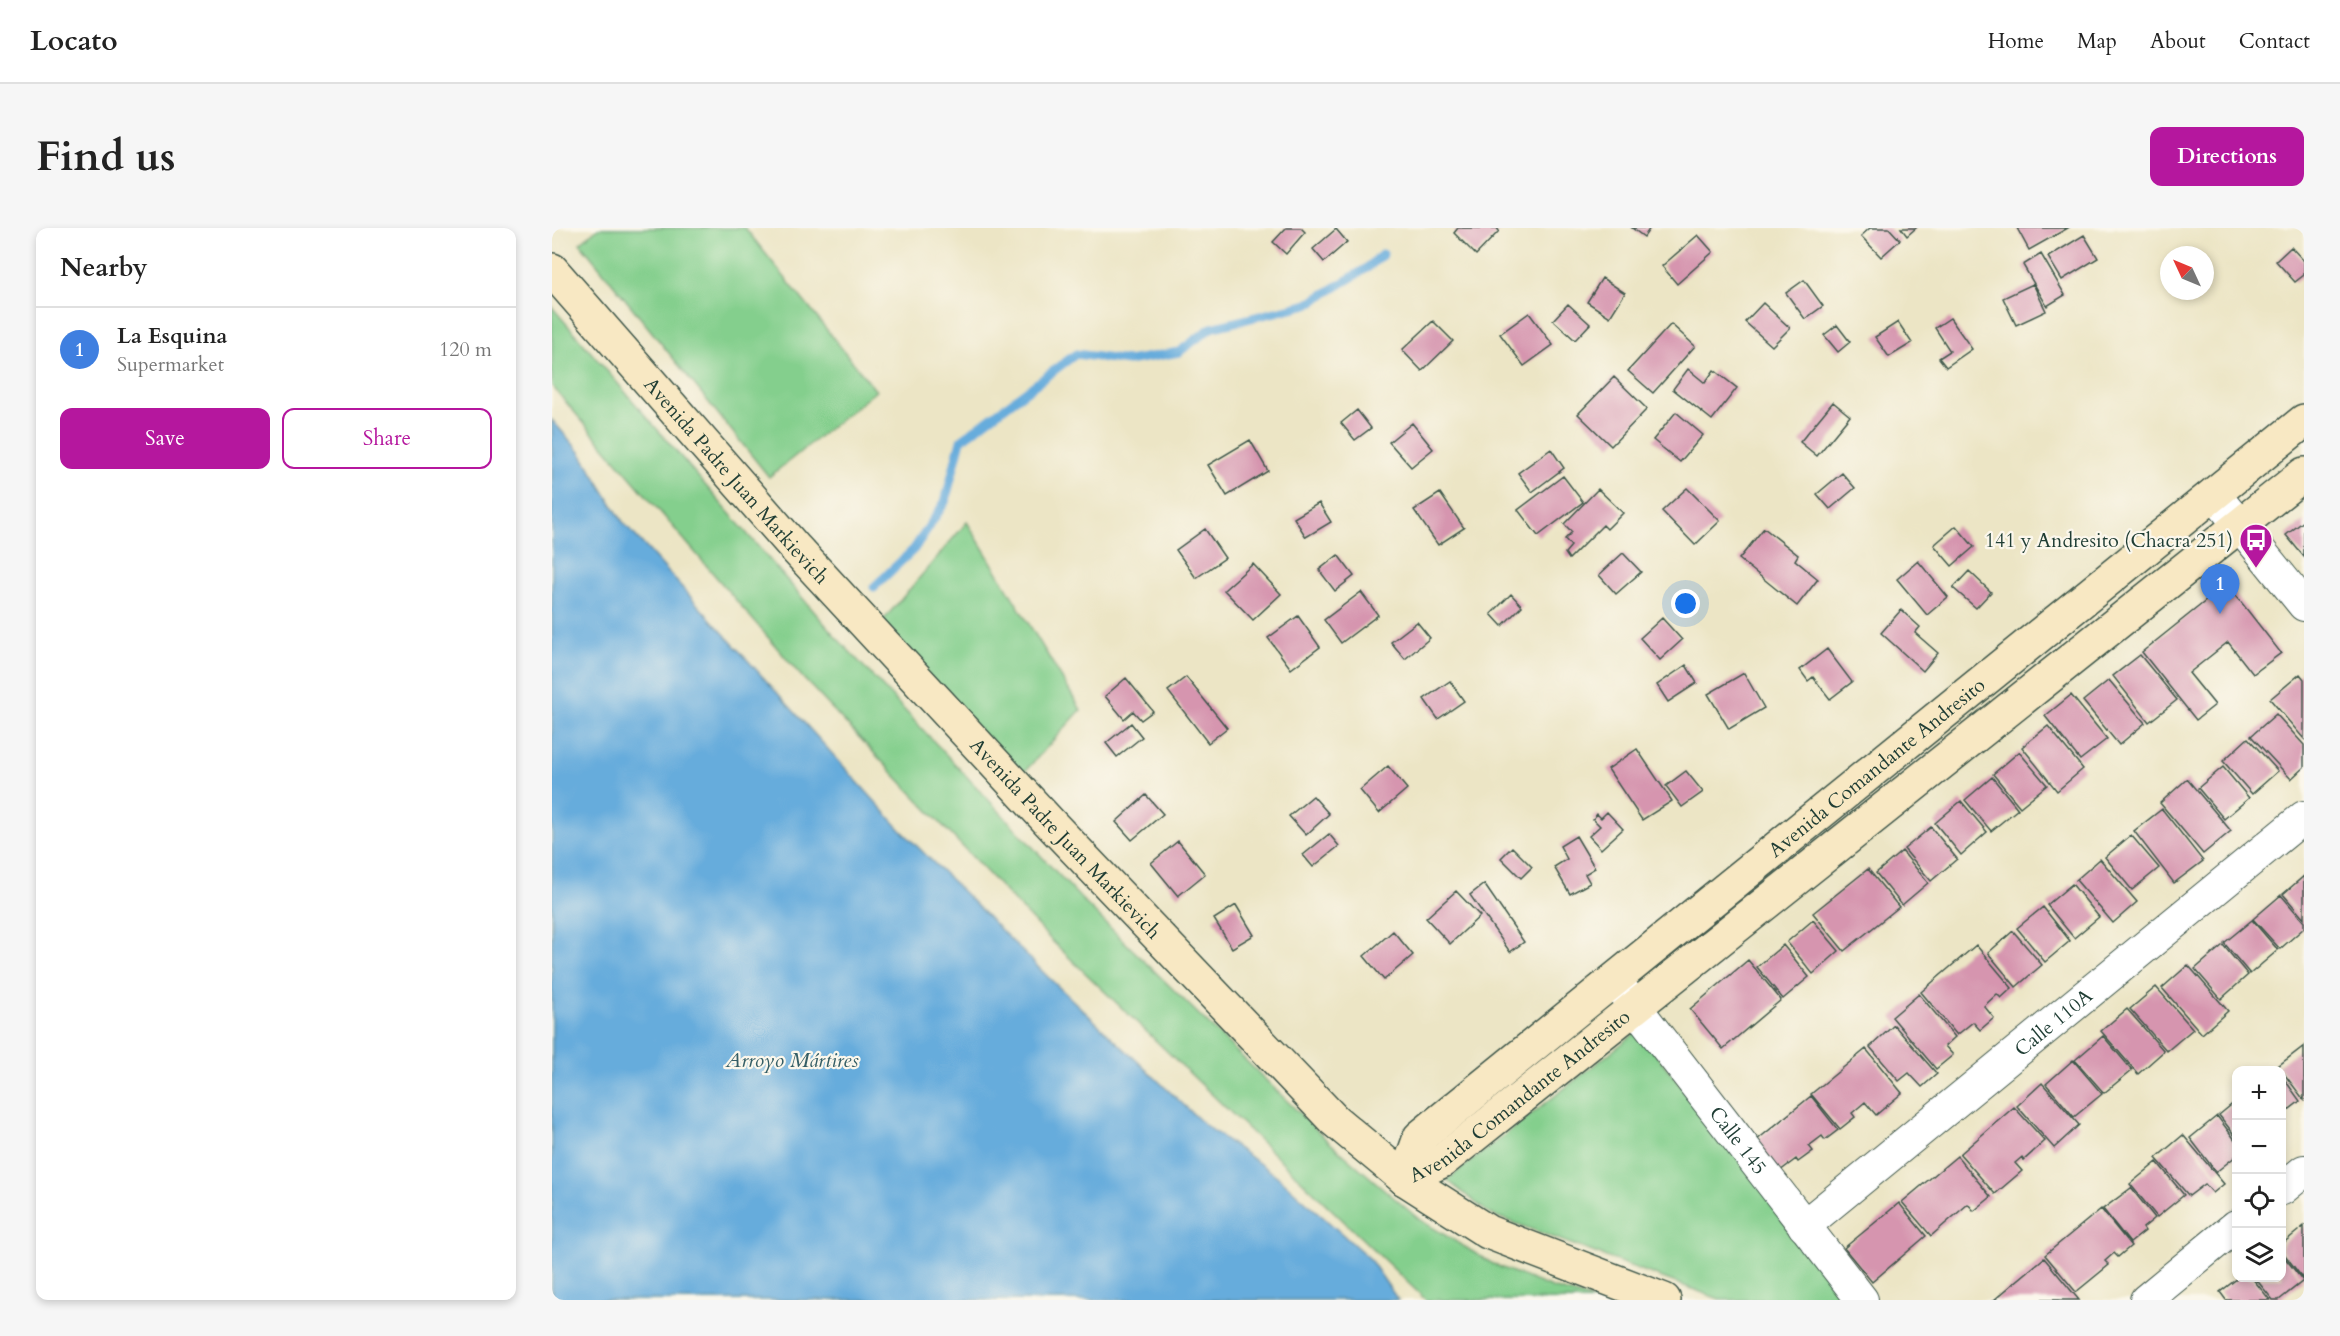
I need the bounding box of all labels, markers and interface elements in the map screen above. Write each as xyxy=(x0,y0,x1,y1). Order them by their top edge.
text: Locato xyxy=(30,22,118,60)
text: Home xyxy=(1988,27,2044,56)
text: Map xyxy=(2077,27,2117,56)
text: About xyxy=(2150,27,2206,56)
text: Contact xyxy=(2239,27,2310,56)
button: Directions xyxy=(2150,127,2304,186)
text: Find us xyxy=(36,128,176,185)
north arrow xyxy=(2160,246,2214,300)
text: Nearby xyxy=(60,250,148,285)
text: La Esquina xyxy=(117,321,228,351)
text: 1 xyxy=(74,336,85,363)
text: 120 m xyxy=(439,336,492,363)
text: Supermarket xyxy=(117,351,224,378)
street label: Avenida Padre Juan Markievich xyxy=(638,371,835,590)
button: Save xyxy=(60,408,270,469)
button: Share xyxy=(282,408,492,469)
bus stop icon: 141 y Andresito (Chacra 251) xyxy=(2238,522,2274,569)
place label: 141 y Andresito (Chacra 251) xyxy=(1985,527,2233,554)
pin: 1 xyxy=(2200,564,2240,614)
your location xyxy=(1671,589,1700,618)
street label: Avenida Comandante Andresito xyxy=(1762,671,1991,863)
street label: Avenida Padre Juan Markievich xyxy=(964,732,1167,945)
street label: Calle 110A xyxy=(2008,982,2099,1062)
street label: Avenida Comandante Andresito xyxy=(1405,1003,1636,1188)
water label: Arroyo Mártires xyxy=(724,1046,859,1075)
map controls xyxy=(2232,1066,2286,1282)
button: + xyxy=(2232,1066,2286,1120)
street label: Calle 145 xyxy=(1703,1101,1773,1180)
button: − xyxy=(2232,1120,2286,1174)
button: locate xyxy=(2232,1174,2286,1228)
button: layers xyxy=(2232,1228,2286,1282)

